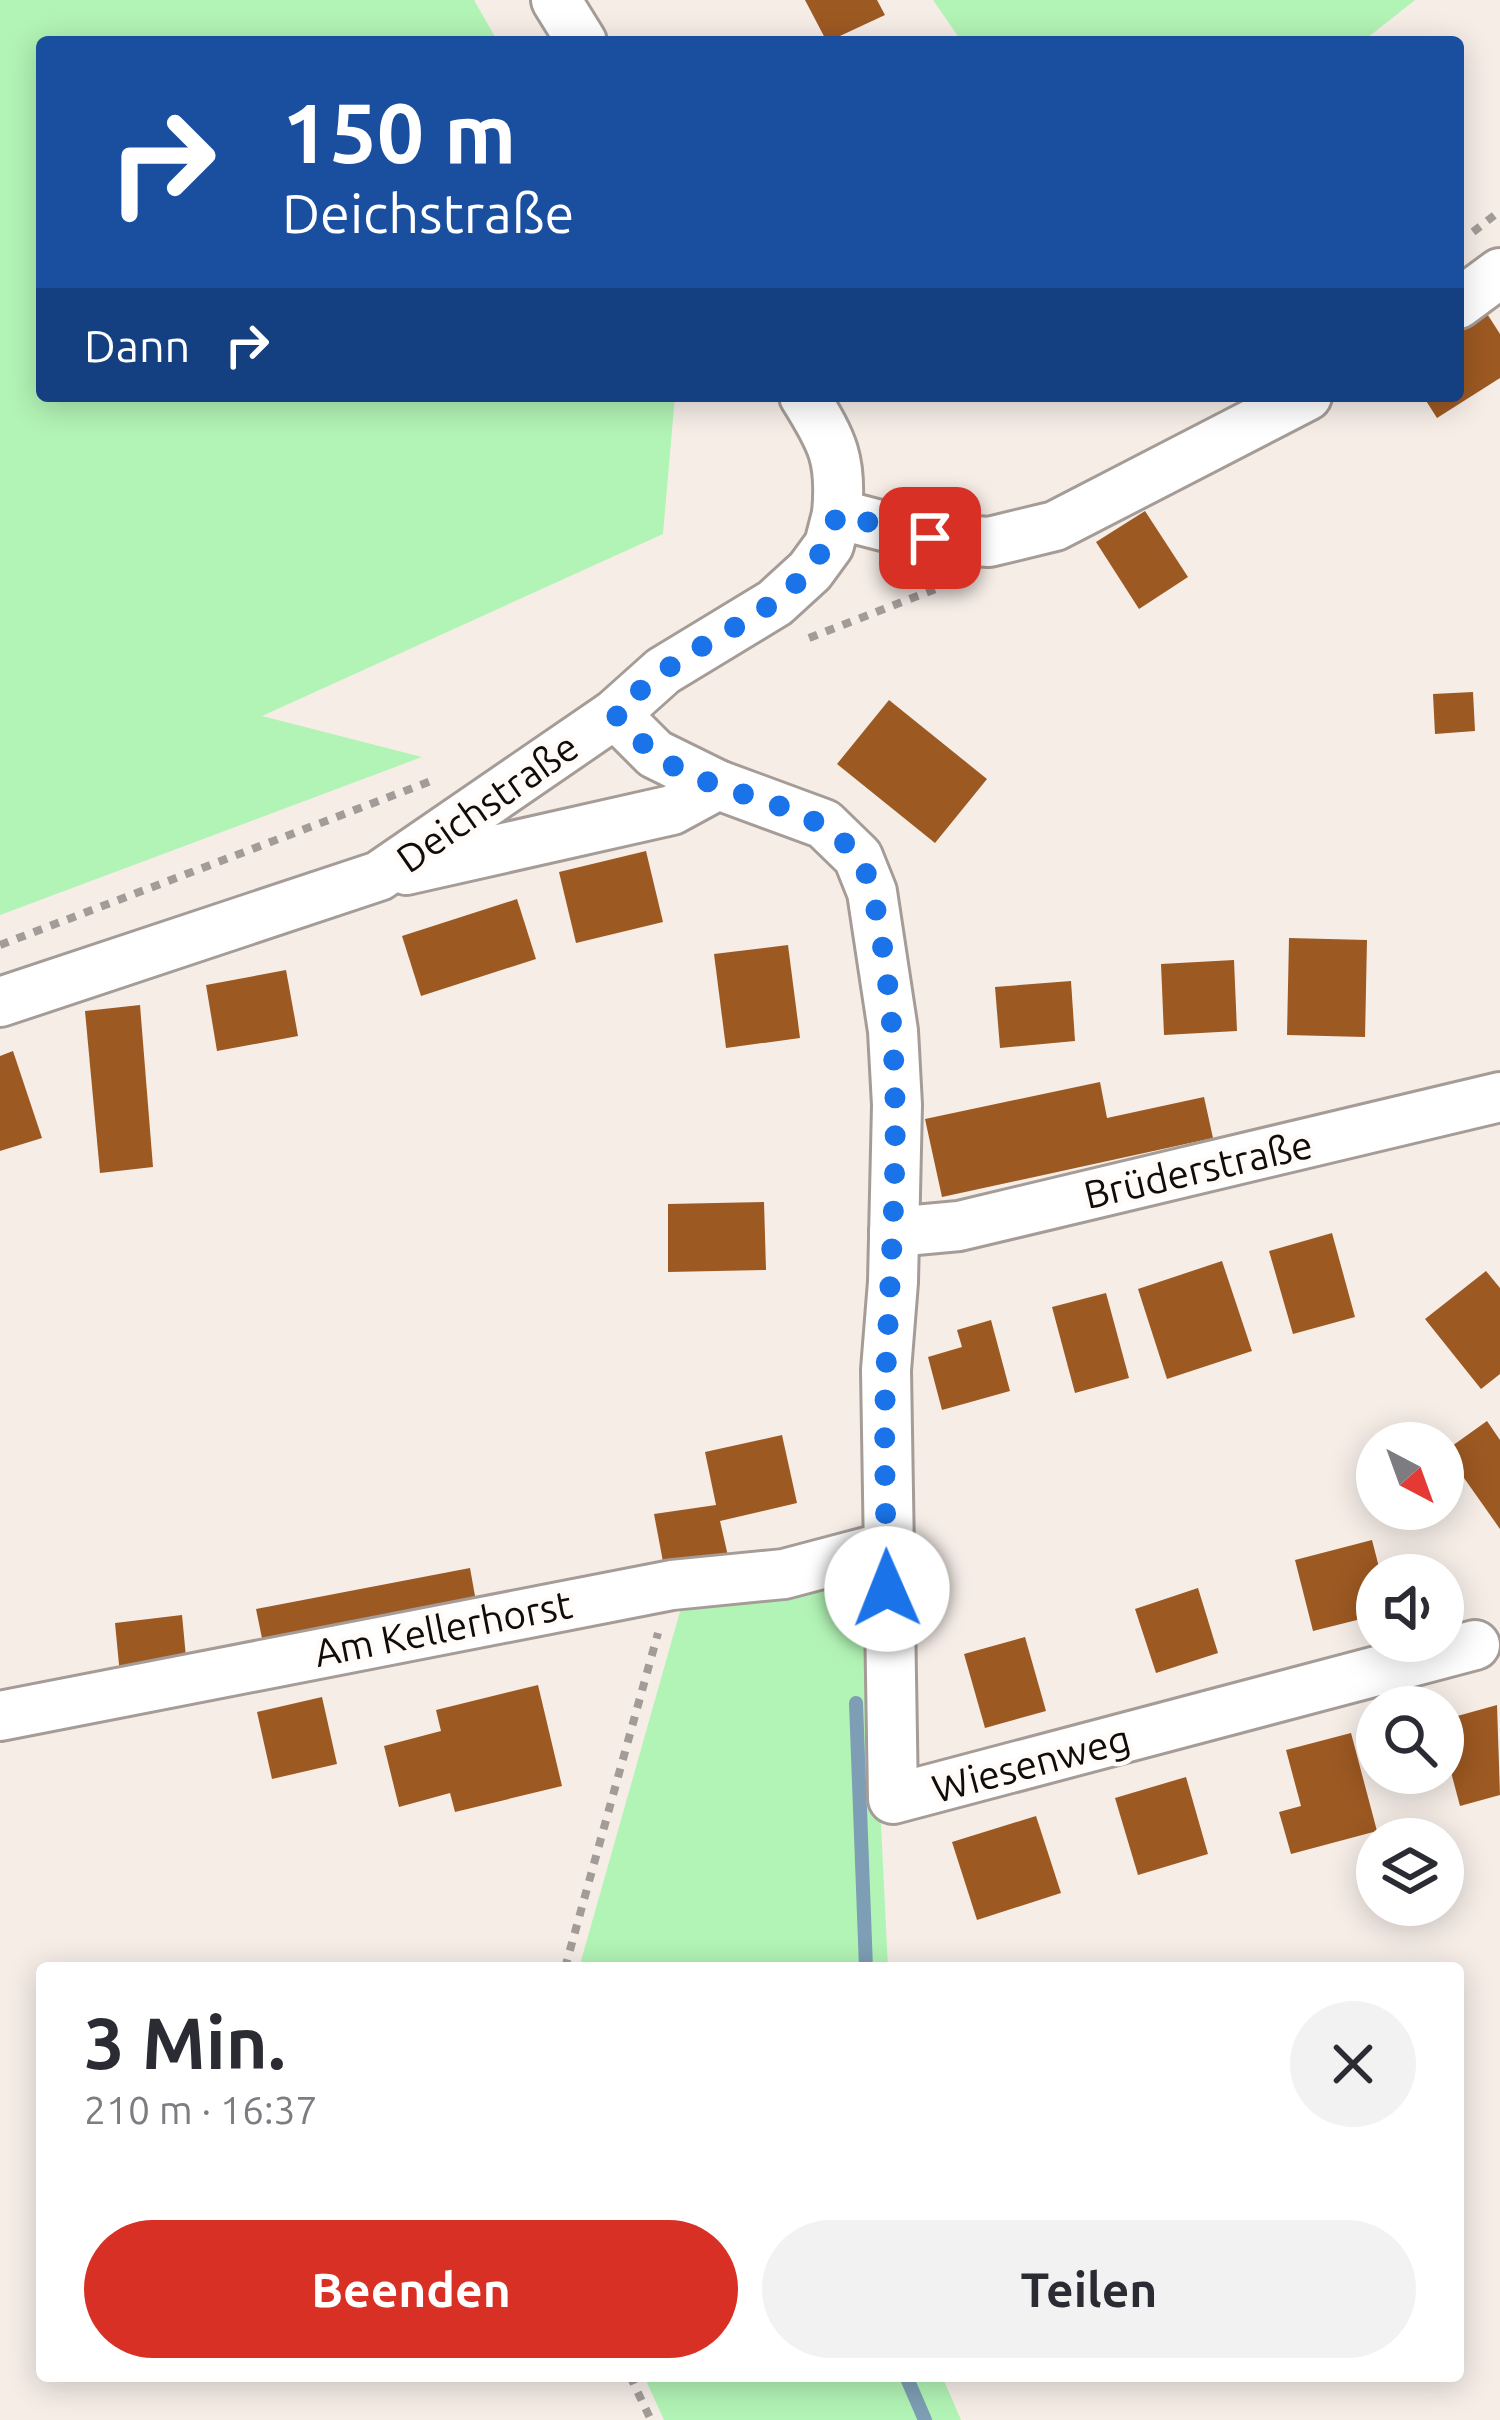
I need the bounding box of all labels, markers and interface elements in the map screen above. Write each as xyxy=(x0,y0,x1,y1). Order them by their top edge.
icon: right xyxy=(84,84,240,240)
text: 150 m xyxy=(282,85,516,179)
text: Deichstraße xyxy=(282,183,574,243)
icon: right xyxy=(214,312,280,378)
text: Dann xyxy=(84,320,190,371)
pin xyxy=(879,487,981,589)
icon: arrive xyxy=(897,505,963,571)
street label: Deichstraße xyxy=(388,724,586,880)
street label: Brüderstraße xyxy=(1080,1122,1316,1216)
north arrow xyxy=(1356,1422,1464,1530)
map controls xyxy=(1356,1422,1464,1926)
position arrow xyxy=(824,1526,950,1652)
button: sound xyxy=(1356,1554,1464,1662)
street label: Am Kellerhorst xyxy=(311,1582,575,1674)
button: search xyxy=(1356,1686,1464,1794)
street label: Wiesenweg xyxy=(928,1716,1134,1810)
button: layers xyxy=(1356,1818,1464,1926)
button: close xyxy=(1290,2001,1416,2127)
text: 3 Min. xyxy=(84,2002,286,2083)
text: 210 m · 16:37 xyxy=(84,2088,318,2131)
button: Beenden xyxy=(84,2220,738,2358)
button: Teilen xyxy=(762,2220,1416,2358)

